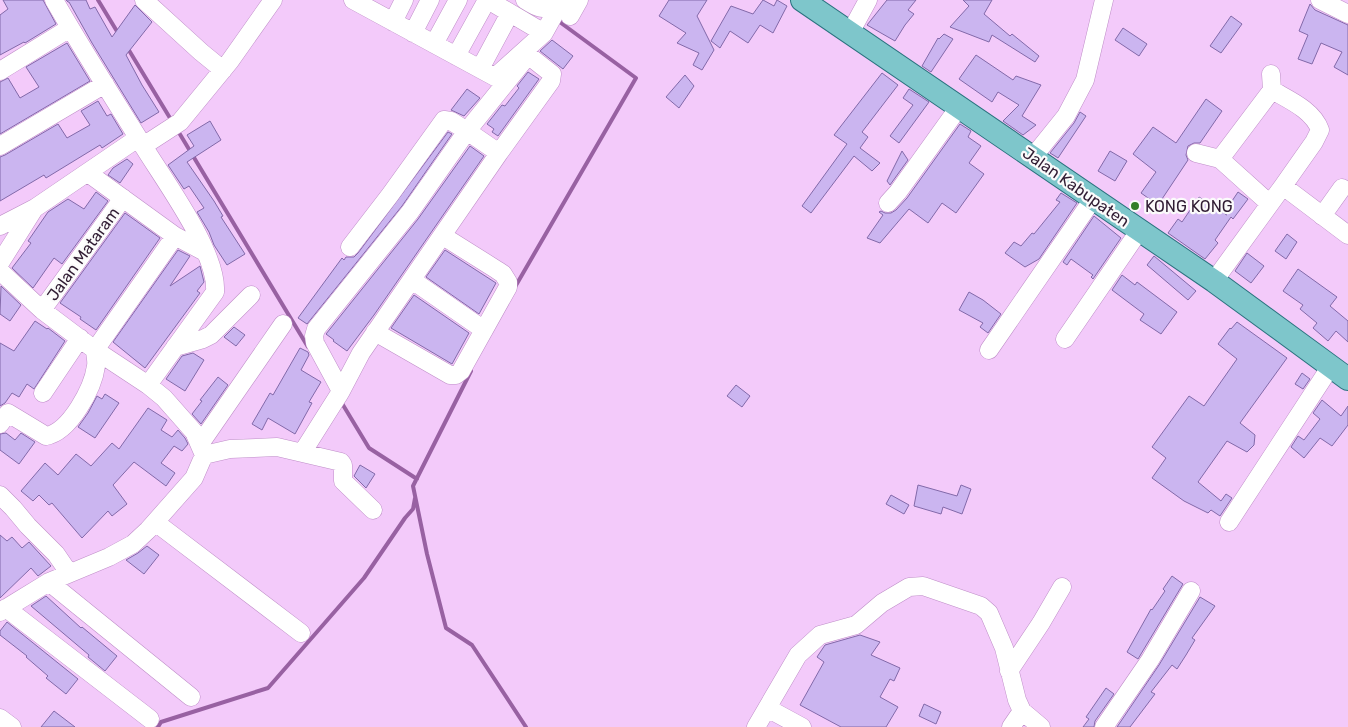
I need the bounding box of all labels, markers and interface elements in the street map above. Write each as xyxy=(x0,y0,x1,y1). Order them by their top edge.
street label: Jalan Kabupaten xyxy=(1019,143,1133,231)
place label: KONG KONG xyxy=(1145,197,1233,216)
marker: KONG KONG xyxy=(1129,200,1141,212)
street label: Jalan Mataram xyxy=(43,204,123,304)

